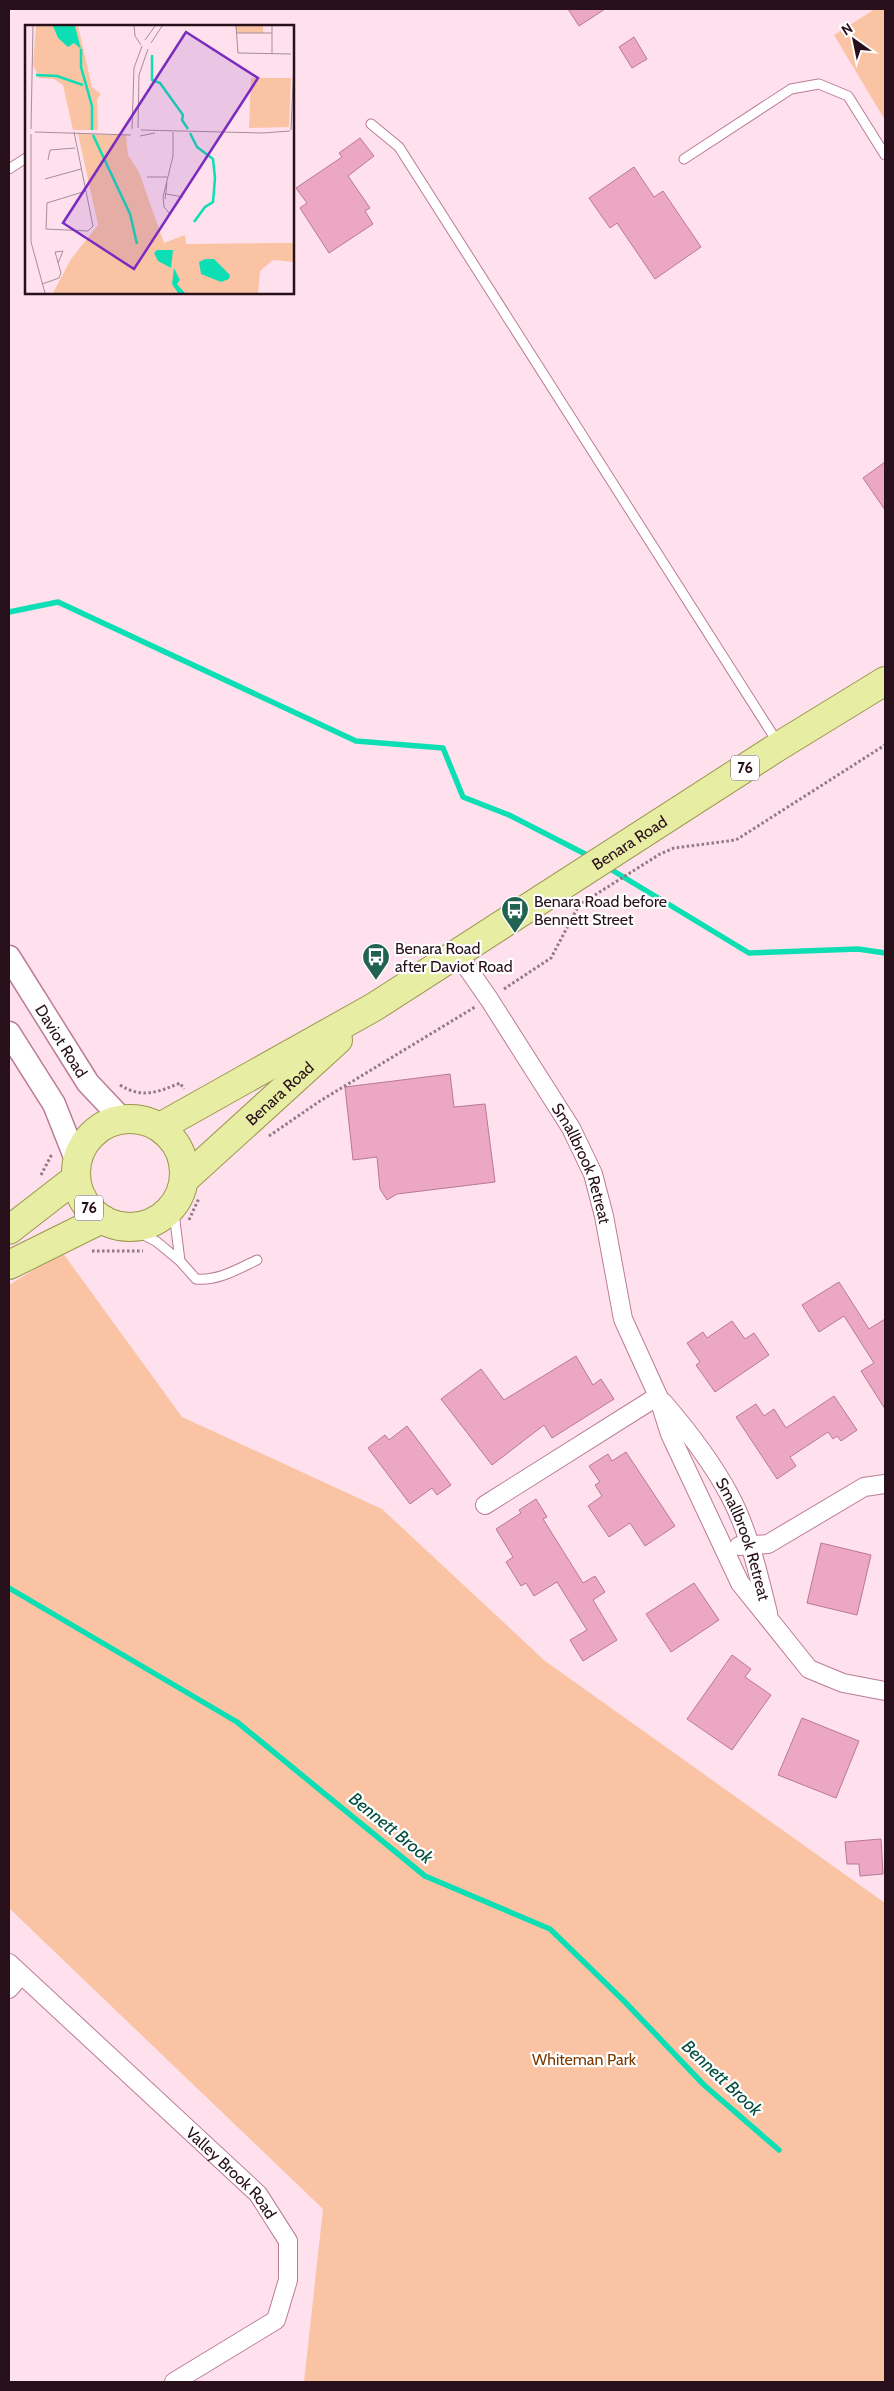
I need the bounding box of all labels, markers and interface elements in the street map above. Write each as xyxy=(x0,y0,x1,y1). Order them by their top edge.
north arrow xyxy=(829,15,879,65)
text: N xyxy=(838,19,856,39)
inset map xyxy=(25,25,294,294)
road number: 76 xyxy=(731,756,759,780)
street label: Benara Road xyxy=(588,812,671,874)
place label: Benara Road before Bennett Street xyxy=(534,892,667,929)
bus stop icon: Benara Road before Bennett Street xyxy=(500,895,530,934)
place label: Benara Road after Daviot Road xyxy=(395,939,513,976)
bus stop icon: Benara Road after Daviot Road xyxy=(361,942,391,981)
street label: Daviot Road xyxy=(31,1001,91,1081)
street label: Benara Road xyxy=(242,1058,318,1129)
street label: Smallbrook Retreat xyxy=(548,1100,614,1226)
road number: 76 xyxy=(75,1196,103,1220)
street label: Smallbrook Retreat xyxy=(712,1474,774,1603)
water label: Bennett Brook xyxy=(345,1788,438,1869)
water label: Bennett Brook xyxy=(677,2035,768,2122)
park label: Whiteman Park xyxy=(532,2050,637,2069)
street label: Valley Brook Road xyxy=(182,2123,280,2222)

